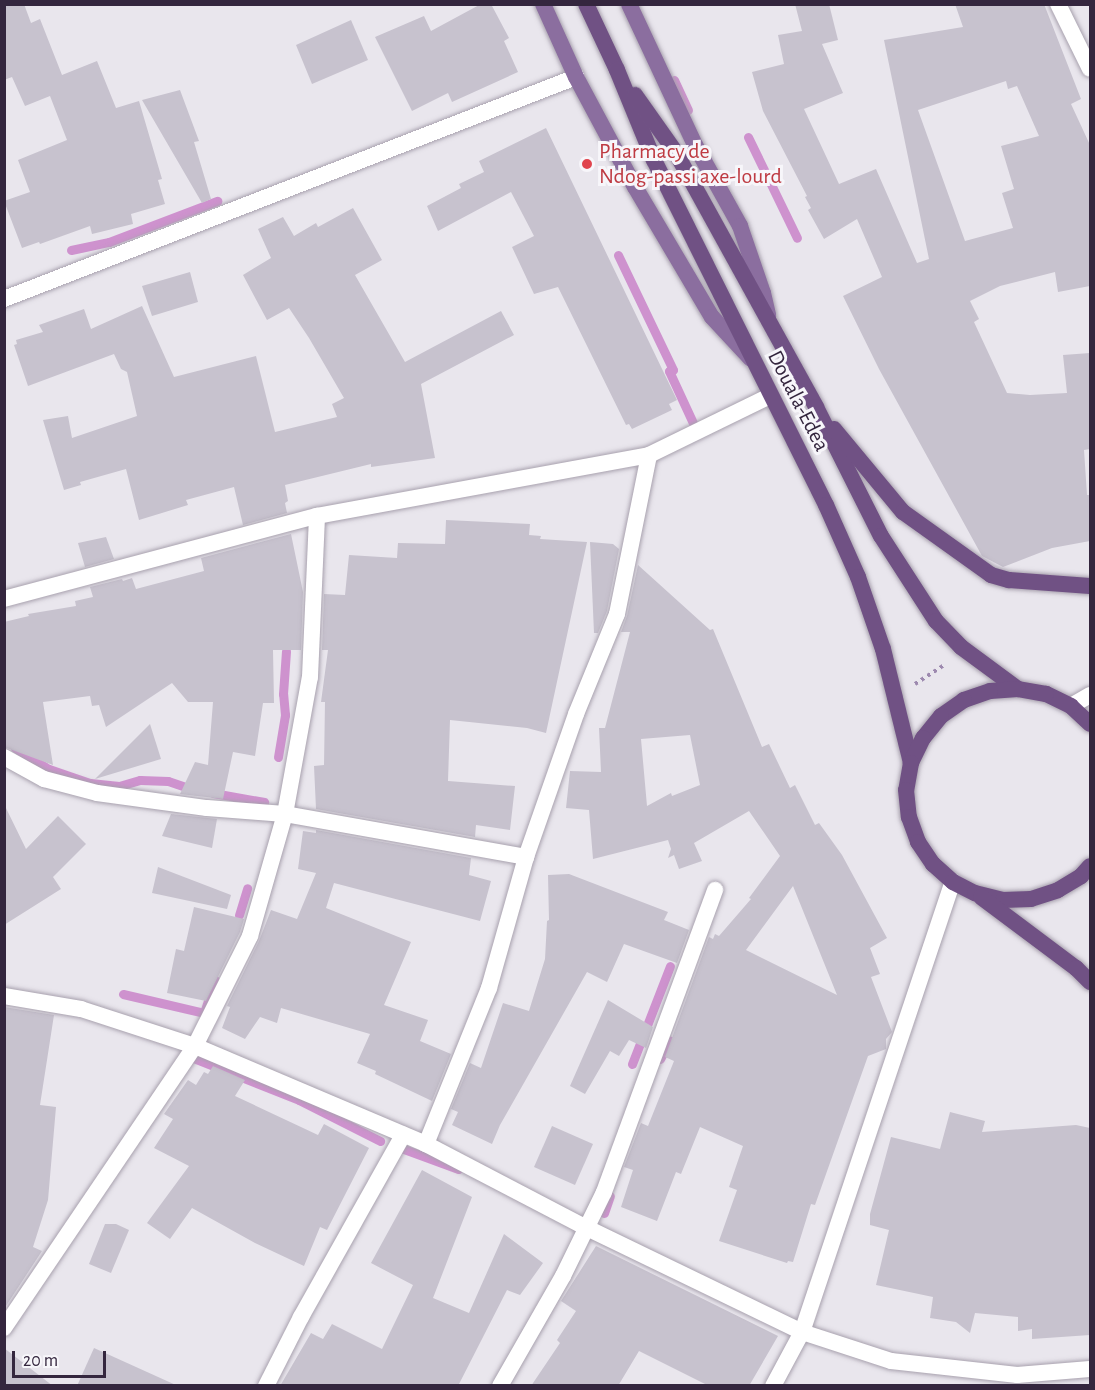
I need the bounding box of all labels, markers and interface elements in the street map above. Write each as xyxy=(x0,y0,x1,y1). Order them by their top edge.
place label: Pharmacy de Ndog-passi axe-lourd xyxy=(599,138,782,190)
marker: Pharmacy de Ndog-passi axe-lourd xyxy=(580,157,594,171)
street label: Douala-Edea xyxy=(761,346,835,456)
scale bar xyxy=(15,1339,110,1377)
text: 20 m xyxy=(23,1352,58,1370)

